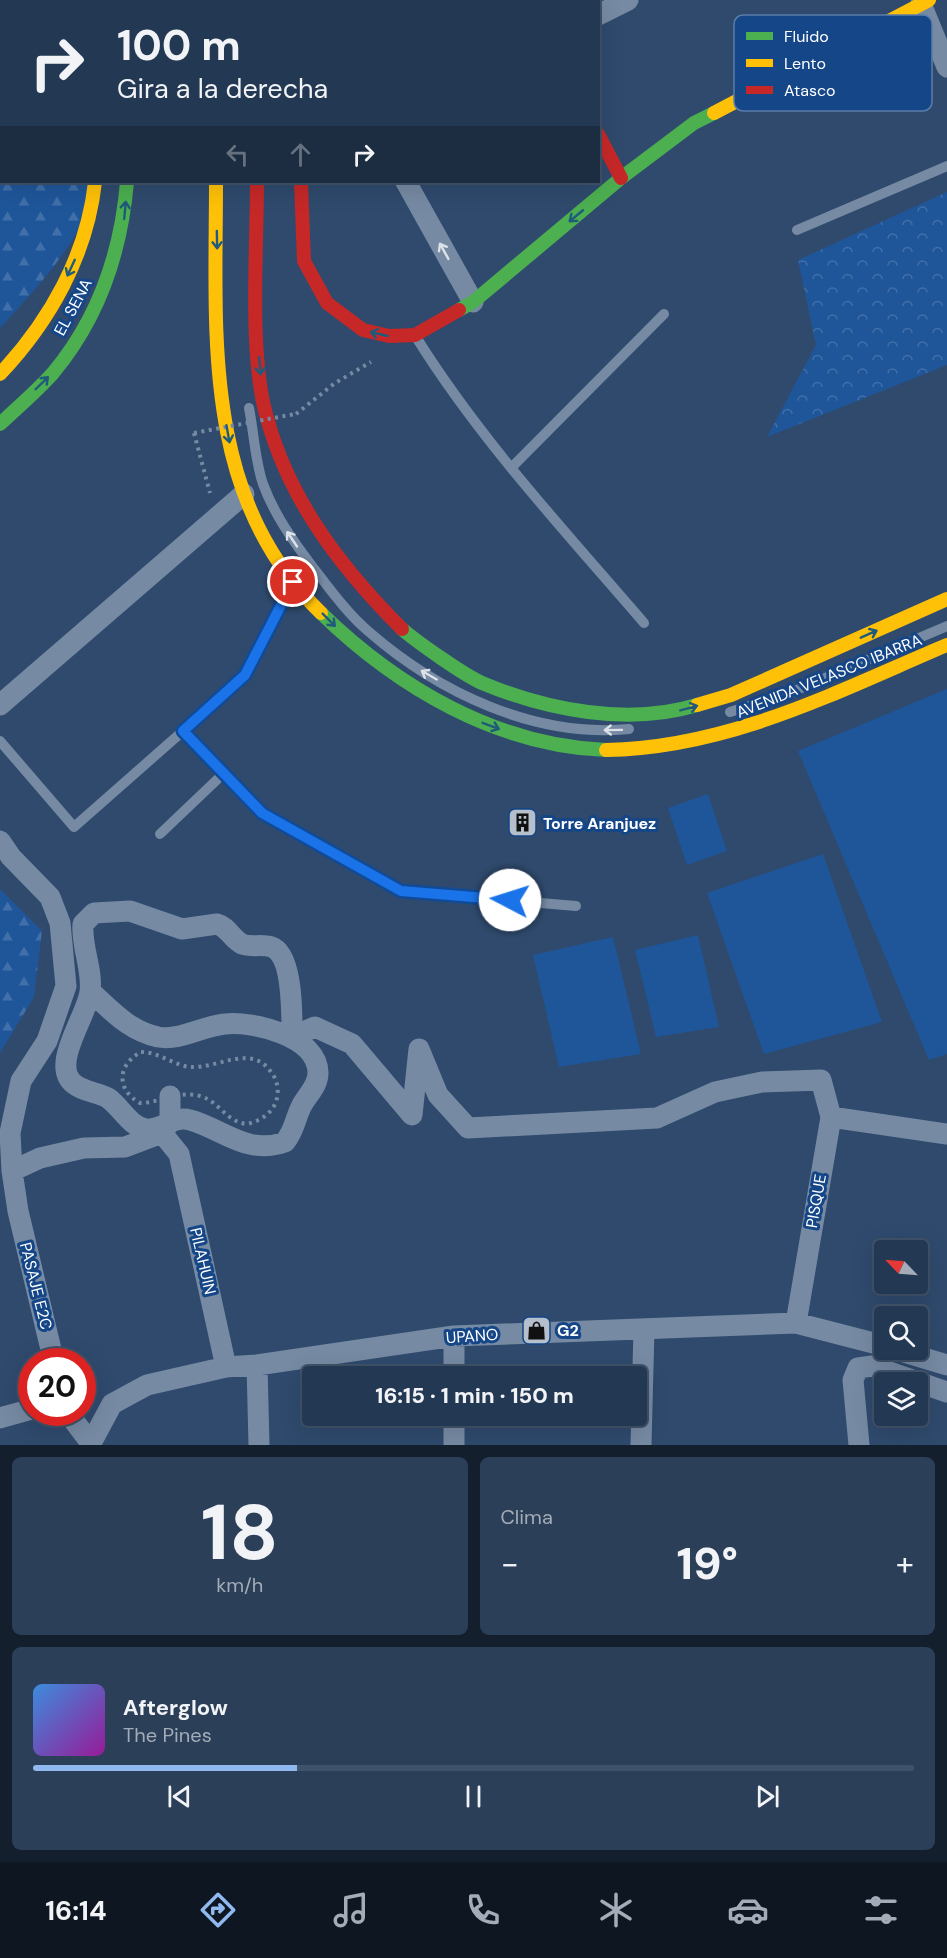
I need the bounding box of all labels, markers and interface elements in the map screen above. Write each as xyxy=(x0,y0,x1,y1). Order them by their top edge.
legend xyxy=(734,15,932,111)
text: 100 m xyxy=(117,18,241,73)
icon: right xyxy=(18,24,96,102)
text: Fluido xyxy=(784,26,829,47)
text: Lento xyxy=(784,53,826,74)
text: Gira a la derecha xyxy=(117,71,328,106)
text: Atasco xyxy=(784,80,836,101)
icon: left xyxy=(221,138,254,171)
icon: ahead xyxy=(284,138,317,171)
icon: right xyxy=(347,138,380,171)
one-way arrow xyxy=(120,201,131,221)
one-way arrow xyxy=(568,209,584,222)
one-way arrow xyxy=(211,229,223,249)
one-way arrow xyxy=(438,243,450,260)
one-way arrow xyxy=(64,258,76,276)
street label: EL SENA xyxy=(49,274,97,339)
one-way arrow xyxy=(370,328,390,339)
one-way arrow xyxy=(255,355,266,375)
one-way arrow xyxy=(34,375,49,390)
one-way arrow xyxy=(223,424,234,444)
one-way arrow xyxy=(286,531,298,548)
pin xyxy=(267,556,318,607)
icon: arrive xyxy=(276,565,309,598)
one-way arrow xyxy=(322,613,337,628)
one-way arrow xyxy=(860,627,878,639)
street label: AVENIDA VELASCO IBARRA xyxy=(733,629,925,723)
one-way arrow xyxy=(421,669,438,681)
one-way arrow xyxy=(679,701,698,713)
one-way arrow xyxy=(482,721,500,732)
one-way arrow xyxy=(604,724,624,736)
building icon: Torre Aranjuez xyxy=(506,807,538,839)
place label: Torre Aranjuez xyxy=(543,813,656,834)
position arrow xyxy=(478,868,542,932)
street label: PISQUE xyxy=(801,1172,831,1230)
street label: PILAHUIN xyxy=(185,1225,221,1297)
street label: PASAJE E2C xyxy=(15,1240,57,1332)
north arrow xyxy=(874,1240,928,1294)
map controls xyxy=(874,1240,928,1426)
button: search xyxy=(874,1306,928,1360)
shop icon: G2 xyxy=(520,1314,552,1346)
place label: G2 xyxy=(557,1320,579,1341)
street label: UPANO xyxy=(445,1324,499,1348)
speed limit sign: 20 xyxy=(18,1348,96,1426)
button: layers xyxy=(874,1372,928,1426)
text: 16:15 · 1 min · 150 m xyxy=(375,1381,574,1410)
text: 18 xyxy=(201,1482,279,1583)
text: Clima xyxy=(501,1504,553,1530)
text: 19° xyxy=(676,1534,738,1593)
text: − xyxy=(501,1542,519,1585)
text: + xyxy=(896,1542,914,1585)
text: km/h xyxy=(216,1572,263,1598)
text: Afterglow xyxy=(123,1693,228,1722)
text: The Pines xyxy=(123,1722,212,1748)
icon: previous xyxy=(163,1780,196,1813)
icon: pause xyxy=(457,1780,490,1813)
icon: next xyxy=(751,1780,784,1813)
icon: directions xyxy=(197,1889,239,1931)
icon: music xyxy=(330,1889,372,1931)
icon: phone xyxy=(462,1889,504,1931)
icon: climate xyxy=(595,1889,637,1931)
icon: car xyxy=(727,1889,769,1931)
icon: filters xyxy=(860,1889,902,1931)
text: 16:14 xyxy=(45,1893,106,1928)

